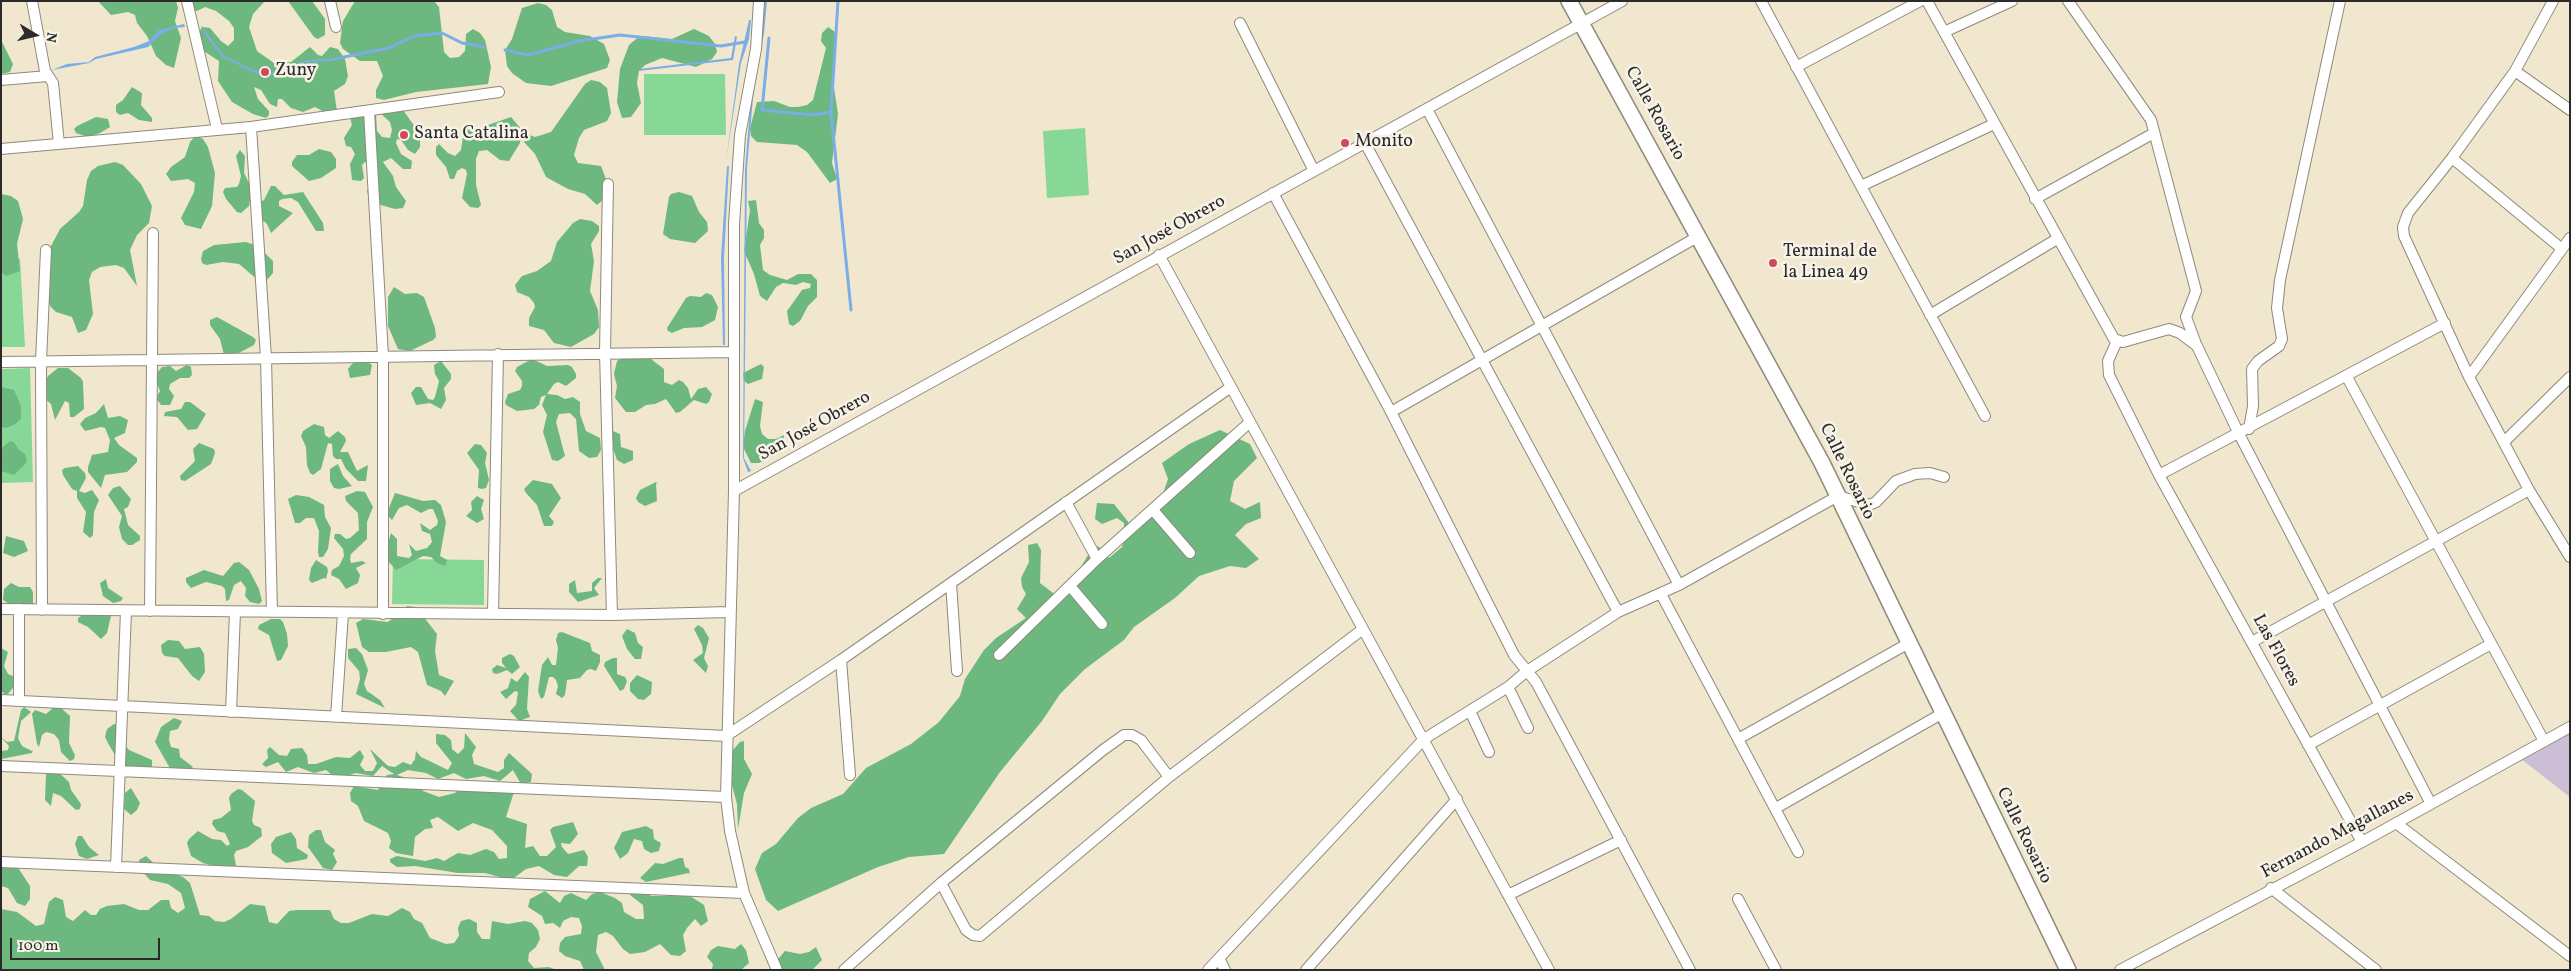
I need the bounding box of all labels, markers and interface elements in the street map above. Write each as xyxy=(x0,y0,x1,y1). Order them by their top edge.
north arrow xyxy=(10,10,60,60)
text: N xyxy=(40,31,60,44)
place label: Zuny xyxy=(275,61,316,83)
street label: Calle Rosario xyxy=(1619,63,1689,165)
marker: Zuny xyxy=(259,66,271,78)
place label: Santa Catalina xyxy=(414,124,529,146)
marker: Santa Catalina xyxy=(398,129,410,141)
place label: Monito xyxy=(1355,132,1413,154)
marker: Monito xyxy=(1339,137,1351,149)
street label: San José Obrero xyxy=(1110,191,1230,271)
place label: Terminal de la Linea 49 xyxy=(1783,242,1877,284)
marker: Terminal de la Linea 49 xyxy=(1767,257,1779,269)
street label: San José Obrero xyxy=(755,387,875,467)
street label: Calle Rosario xyxy=(1813,420,1879,524)
street label: Las Flores xyxy=(2246,611,2304,691)
street label: Calle Rosario xyxy=(1990,784,2056,888)
street label: Fernando Magallanes xyxy=(2258,786,2418,884)
scale bar xyxy=(12,928,162,960)
text: 100 m xyxy=(18,936,58,957)

